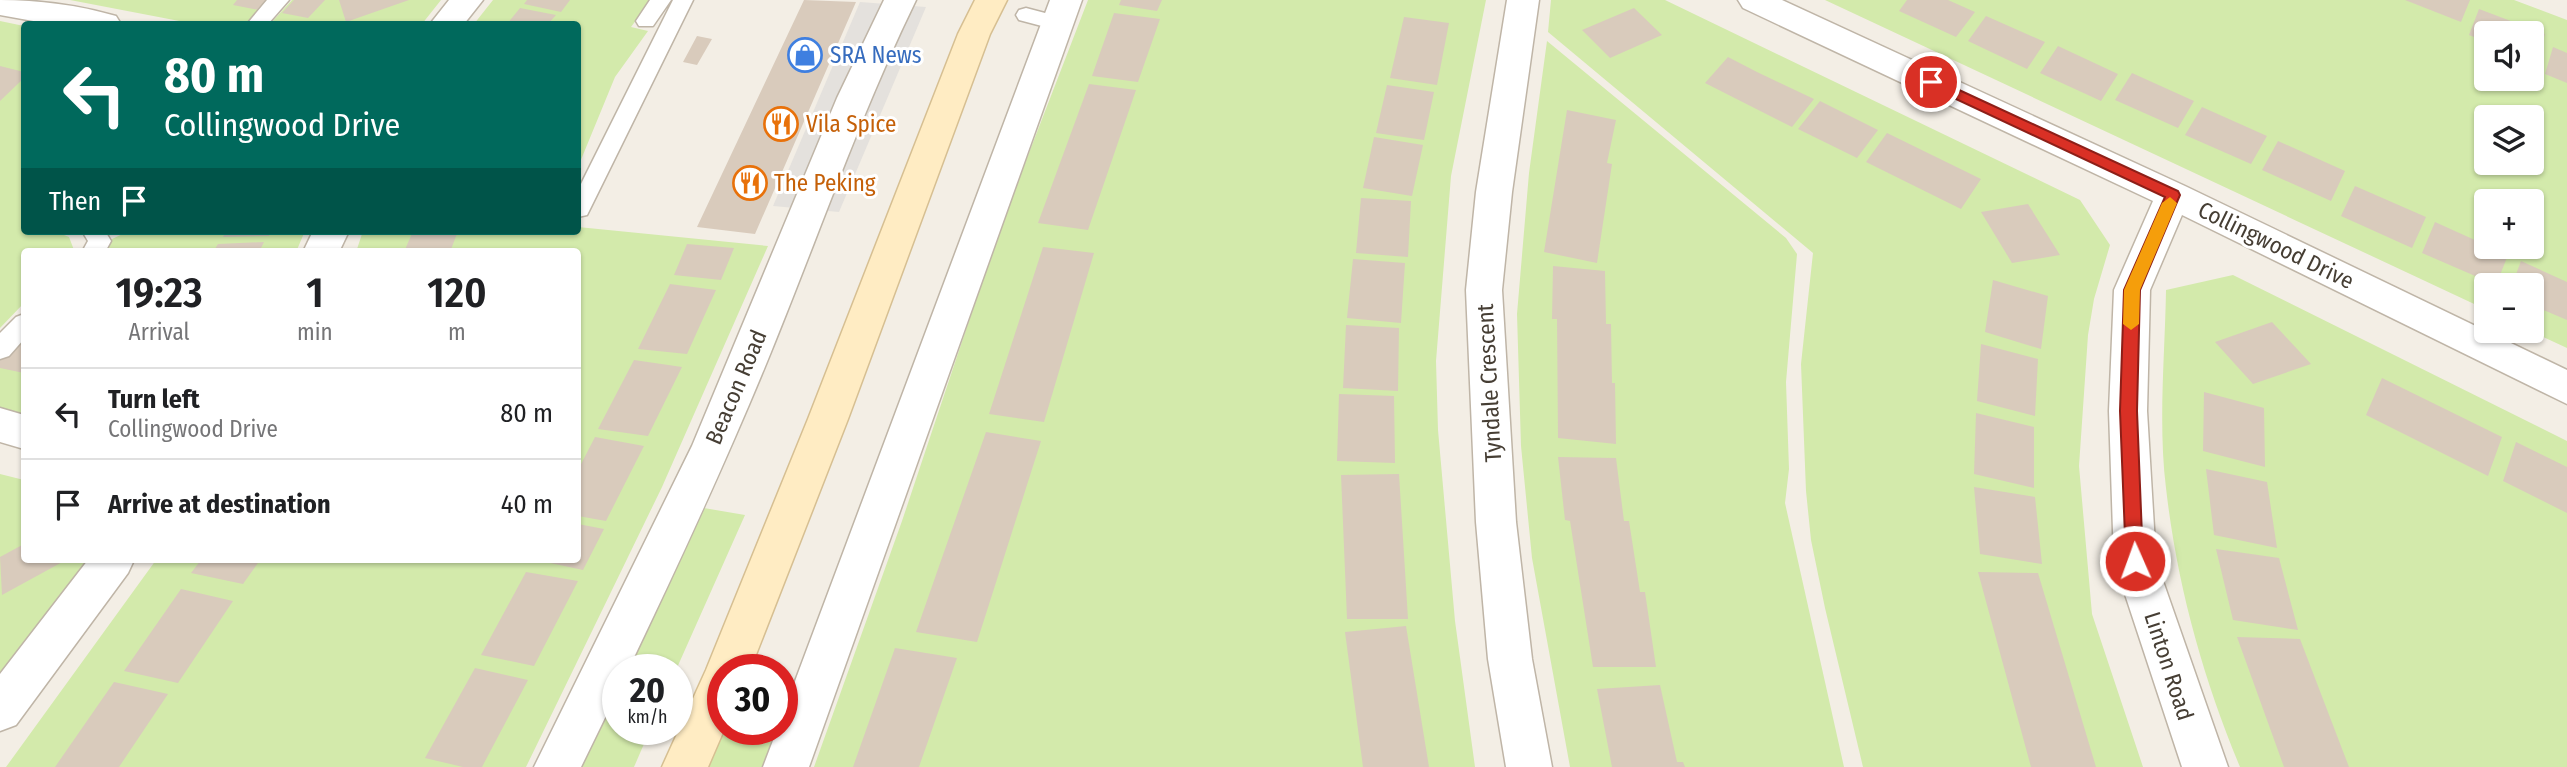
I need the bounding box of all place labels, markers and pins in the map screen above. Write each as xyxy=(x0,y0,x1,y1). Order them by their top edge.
shop icon: SRA News xyxy=(786,36,824,74)
place label: SRA News xyxy=(830,41,922,69)
pin xyxy=(1901,52,1961,112)
restaurant icon: Vila Spice xyxy=(762,105,800,143)
place label: Vila Spice xyxy=(806,110,896,138)
restaurant icon: The Peking xyxy=(731,164,769,202)
place label: The Peking xyxy=(774,169,876,197)

